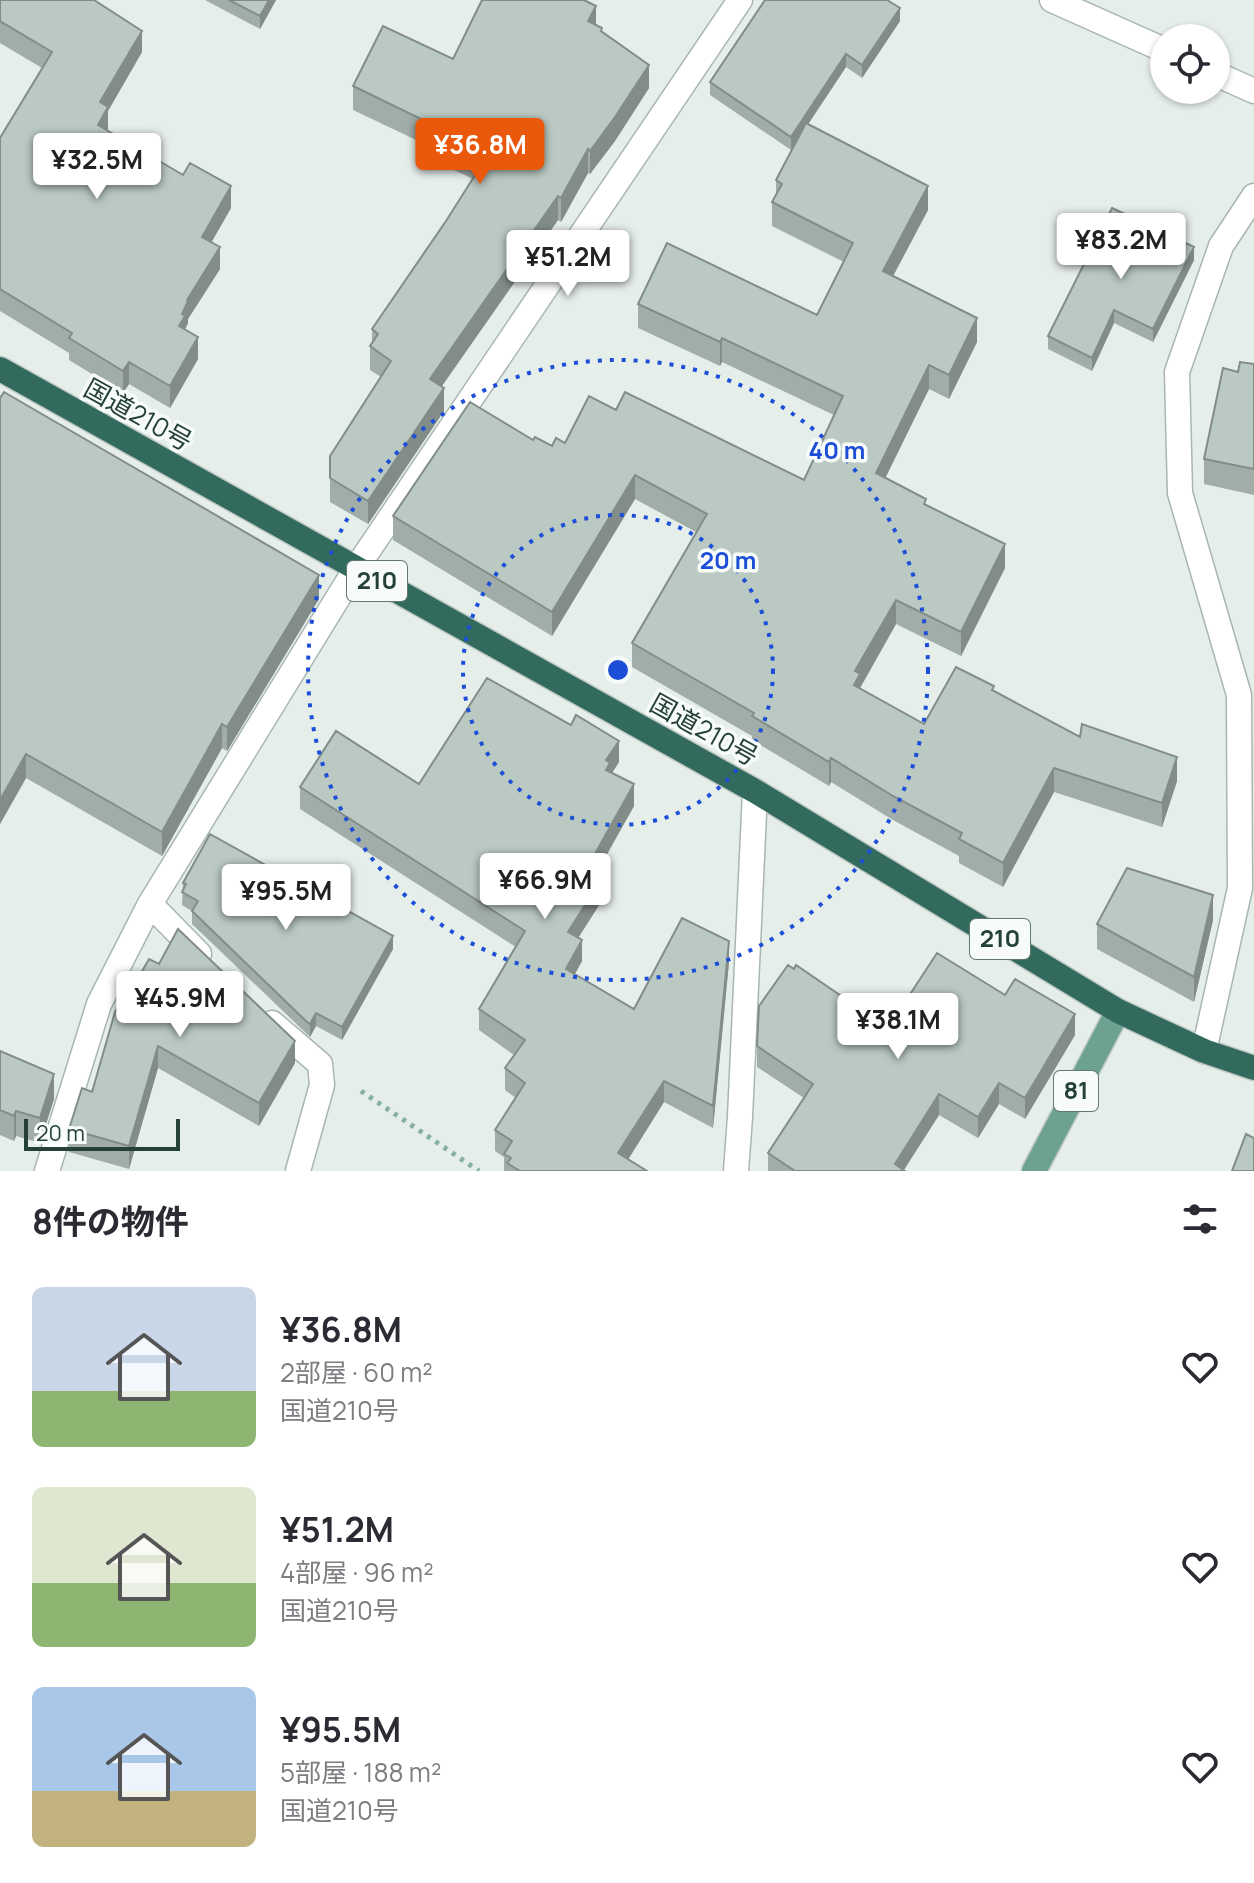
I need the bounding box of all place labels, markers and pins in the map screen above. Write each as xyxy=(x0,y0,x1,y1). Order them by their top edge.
pin: ¥36.8M xyxy=(415,118,545,186)
pin: ¥32.5M xyxy=(32,133,162,201)
pin: ¥83.2M xyxy=(1056,213,1186,281)
pin: ¥51.2M xyxy=(503,230,633,298)
centre of rings xyxy=(604,656,632,684)
pin: ¥66.9M xyxy=(480,853,610,921)
pin: ¥95.5M xyxy=(221,864,351,932)
pin: ¥45.9M xyxy=(115,971,245,1039)
pin: ¥38.1M xyxy=(833,993,963,1061)

